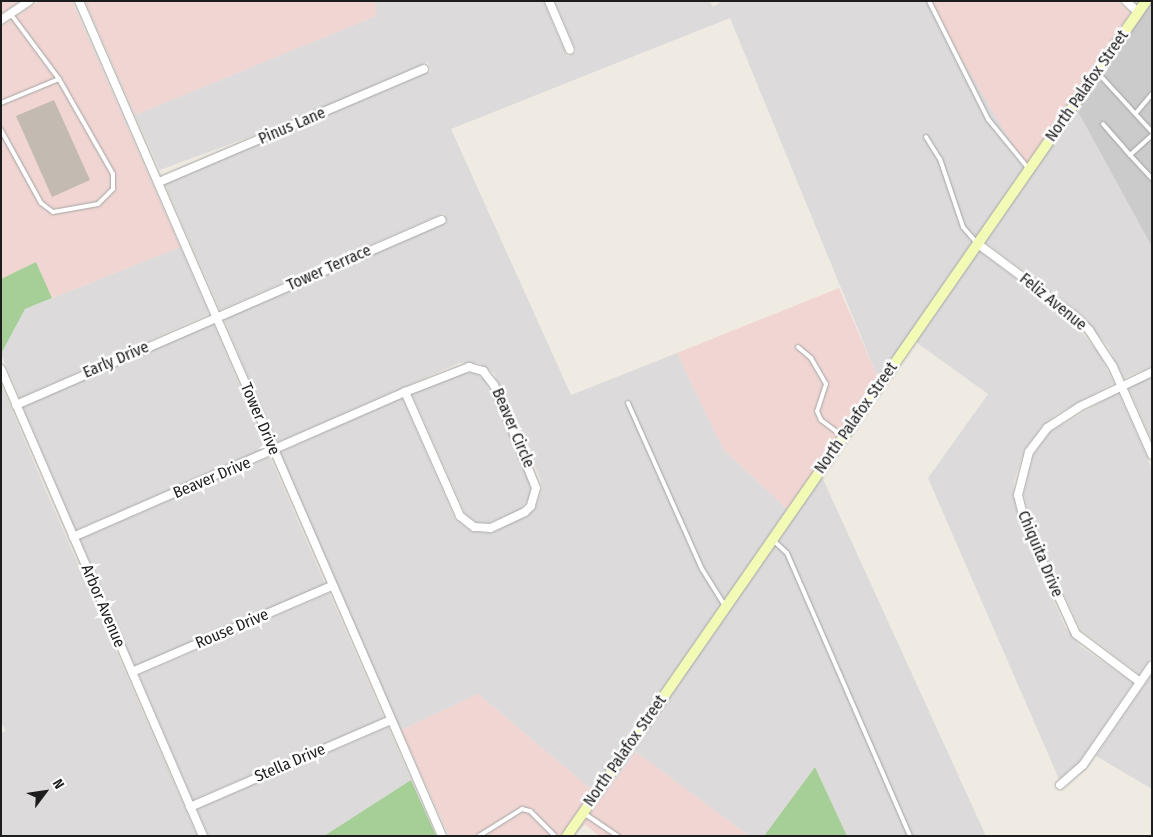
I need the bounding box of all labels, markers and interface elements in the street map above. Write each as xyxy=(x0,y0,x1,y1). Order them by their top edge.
street label: North Palafox Street xyxy=(1041,27,1133,145)
street label: Pinus Lane xyxy=(256,103,328,149)
street label: Tower Terrace xyxy=(284,241,374,295)
street label: Feliz Avenue xyxy=(1016,269,1090,335)
street label: Early Drive xyxy=(80,338,152,382)
street label: North Palafox Street xyxy=(810,359,902,477)
street label: Tower Drive xyxy=(236,380,284,458)
street label: Beaver Circle xyxy=(488,385,538,471)
street label: Beaver Drive xyxy=(170,453,254,503)
street label: Chiquita Drive xyxy=(1013,508,1067,600)
street label: Arbor Avenue xyxy=(77,562,129,650)
street label: Rouse Drive xyxy=(193,605,271,653)
street label: North Palafox Street xyxy=(579,692,671,810)
street label: Stella Drive xyxy=(252,740,328,786)
north arrow xyxy=(20,767,70,817)
text: N xyxy=(49,776,68,792)

